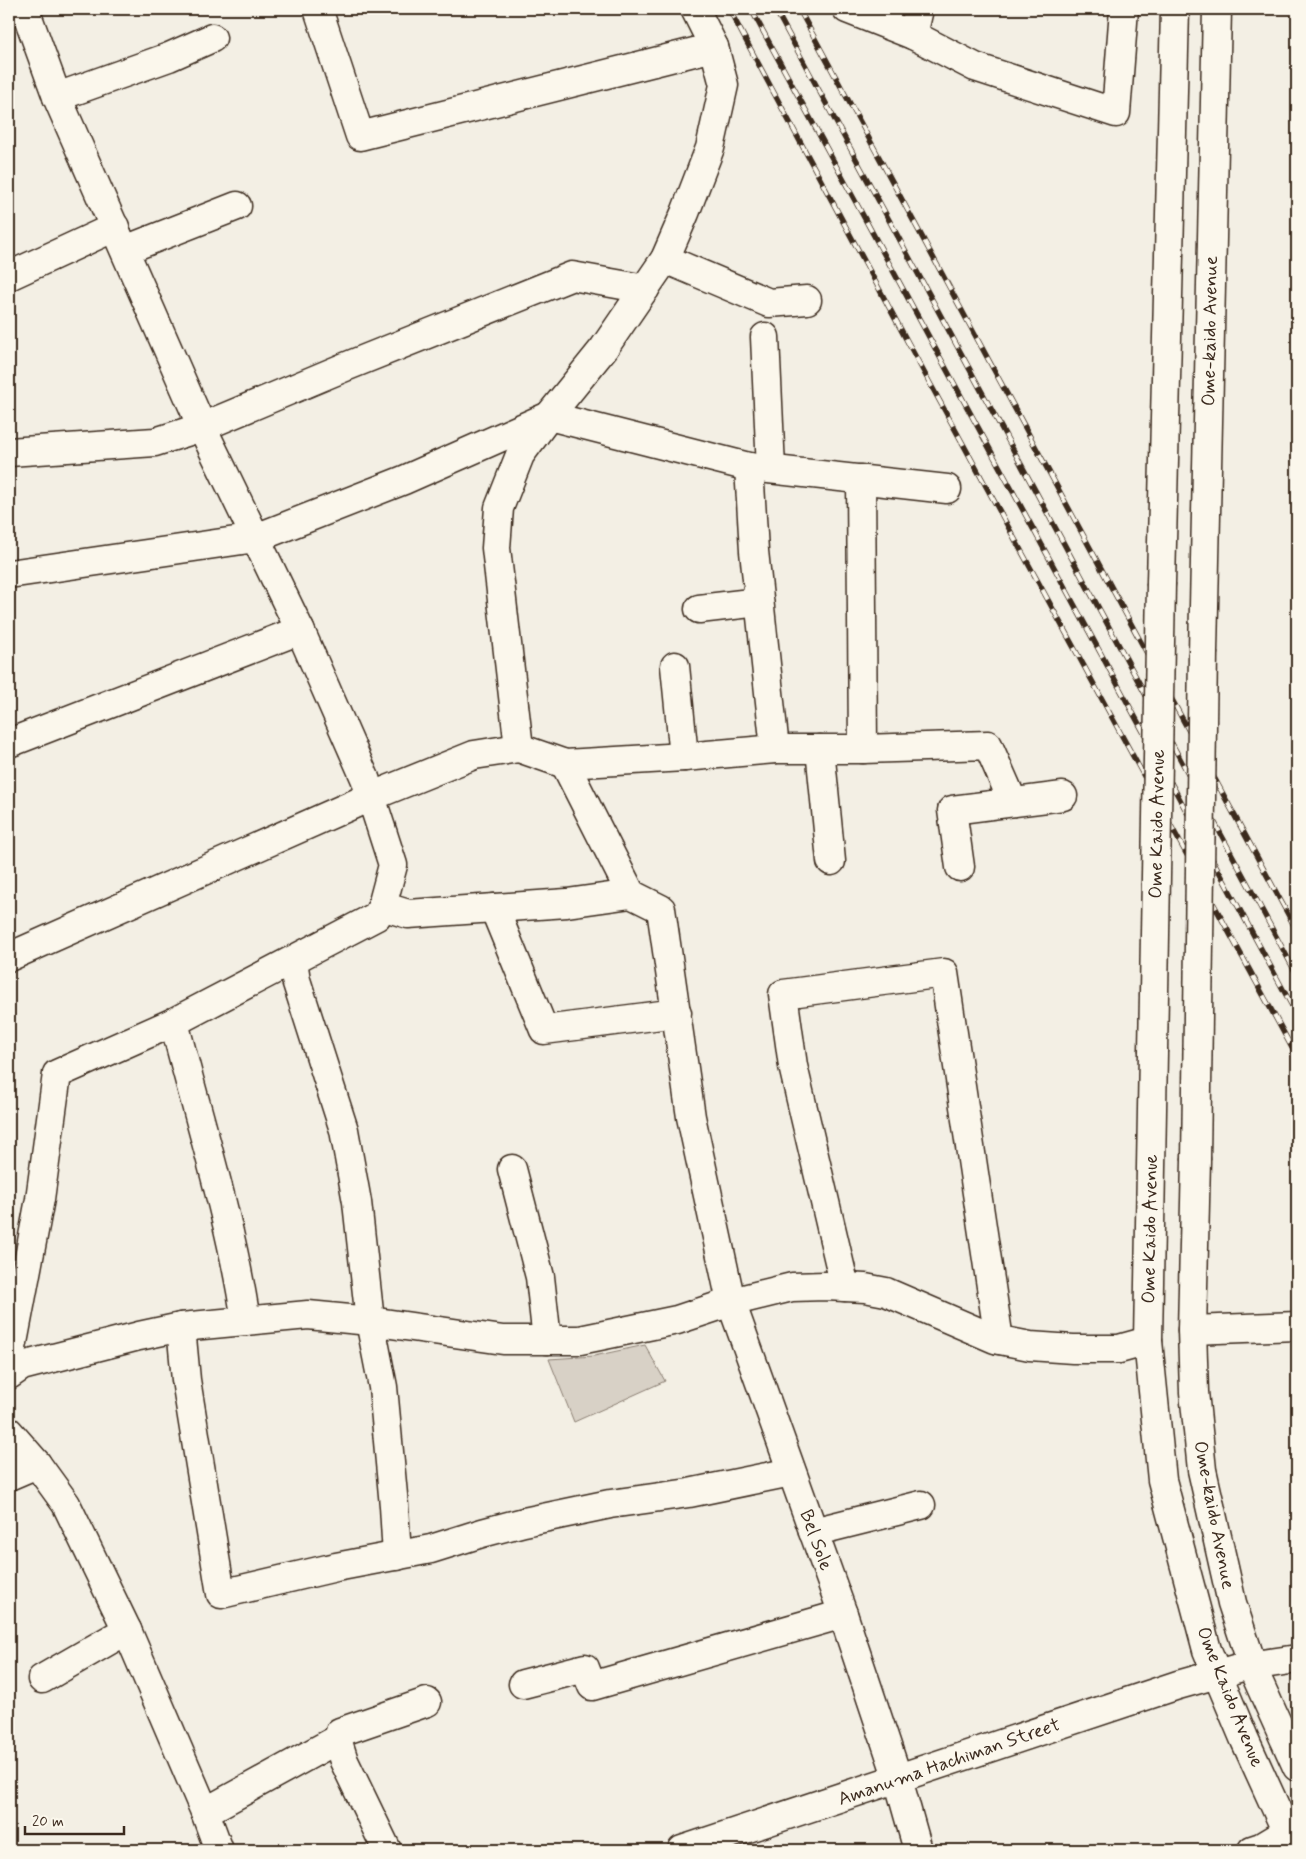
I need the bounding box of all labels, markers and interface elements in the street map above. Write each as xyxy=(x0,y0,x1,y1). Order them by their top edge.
street label: Ome-kaido Avenue xyxy=(1196,256,1224,406)
street label: Ome Kaido Avenue xyxy=(1143,749,1171,899)
street label: Ome Kaido Avenue xyxy=(1136,1154,1164,1304)
street label: Ome-kaido Avenue xyxy=(1187,1439,1241,1591)
street label: Bel Sole xyxy=(793,1506,839,1574)
street label: Ome Kaido Avenue xyxy=(1190,1623,1270,1771)
street label: Amanuma Hachiman Street xyxy=(835,1712,1063,1812)
scale bar xyxy=(25,1804,124,1836)
text: 20 m xyxy=(32,1812,64,1832)

